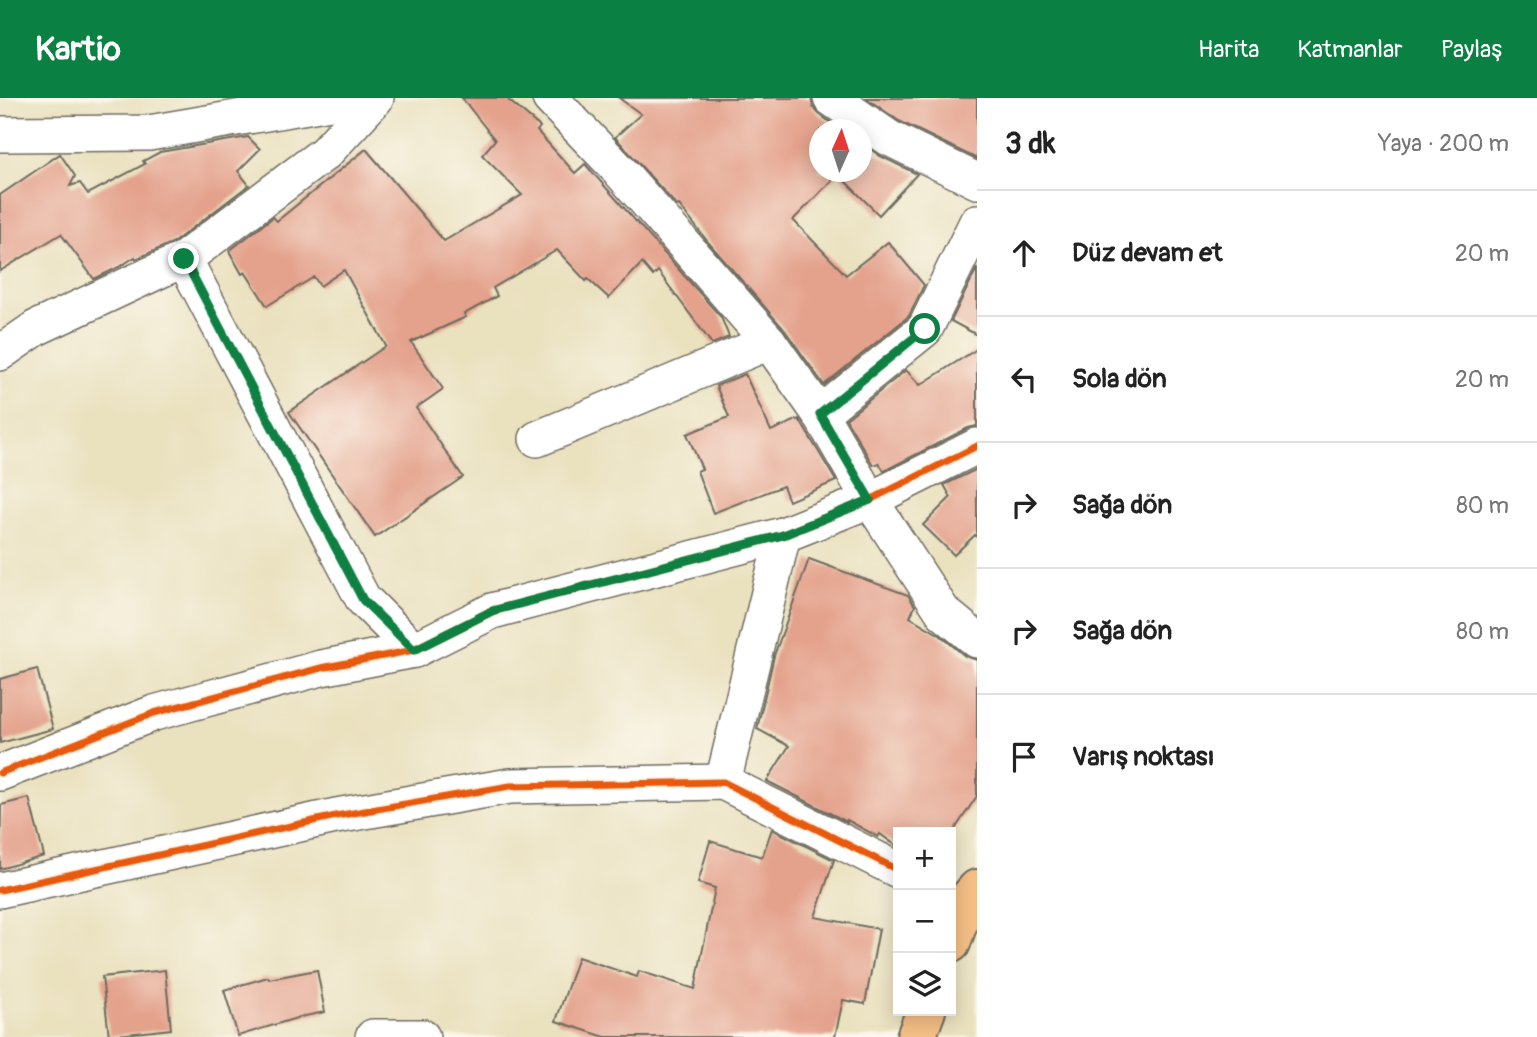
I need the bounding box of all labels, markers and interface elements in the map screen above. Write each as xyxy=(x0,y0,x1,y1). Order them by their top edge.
text: Kartio xyxy=(35,29,121,70)
text: Harita xyxy=(1198,35,1259,64)
text: Katmanlar xyxy=(1297,35,1403,64)
text: Paylaş xyxy=(1441,35,1502,64)
north arrow xyxy=(809,119,872,182)
text: 3 dk xyxy=(1005,125,1055,162)
text: Yaya · 200 m xyxy=(1378,129,1509,158)
icon: ahead xyxy=(1005,234,1043,272)
text: Düz devam et xyxy=(1072,237,1223,269)
text: 20 m xyxy=(1455,239,1509,268)
route end xyxy=(168,243,199,274)
route start xyxy=(909,313,940,344)
icon: left xyxy=(1005,360,1043,398)
text: Sola dön xyxy=(1072,363,1167,395)
text: 20 m xyxy=(1455,365,1509,394)
icon: right xyxy=(1005,486,1043,524)
text: Sağa dön xyxy=(1072,489,1172,521)
text: 80 m xyxy=(1456,491,1509,520)
icon: right xyxy=(1005,612,1043,650)
text: Sağa dön xyxy=(1072,615,1172,647)
text: 80 m xyxy=(1456,617,1509,646)
icon: arrive xyxy=(1005,738,1043,776)
text: Varış noktası xyxy=(1072,741,1214,773)
map controls xyxy=(893,827,956,1016)
button: + xyxy=(893,827,956,890)
button: − xyxy=(893,890,956,953)
button: layers xyxy=(893,953,956,1016)

